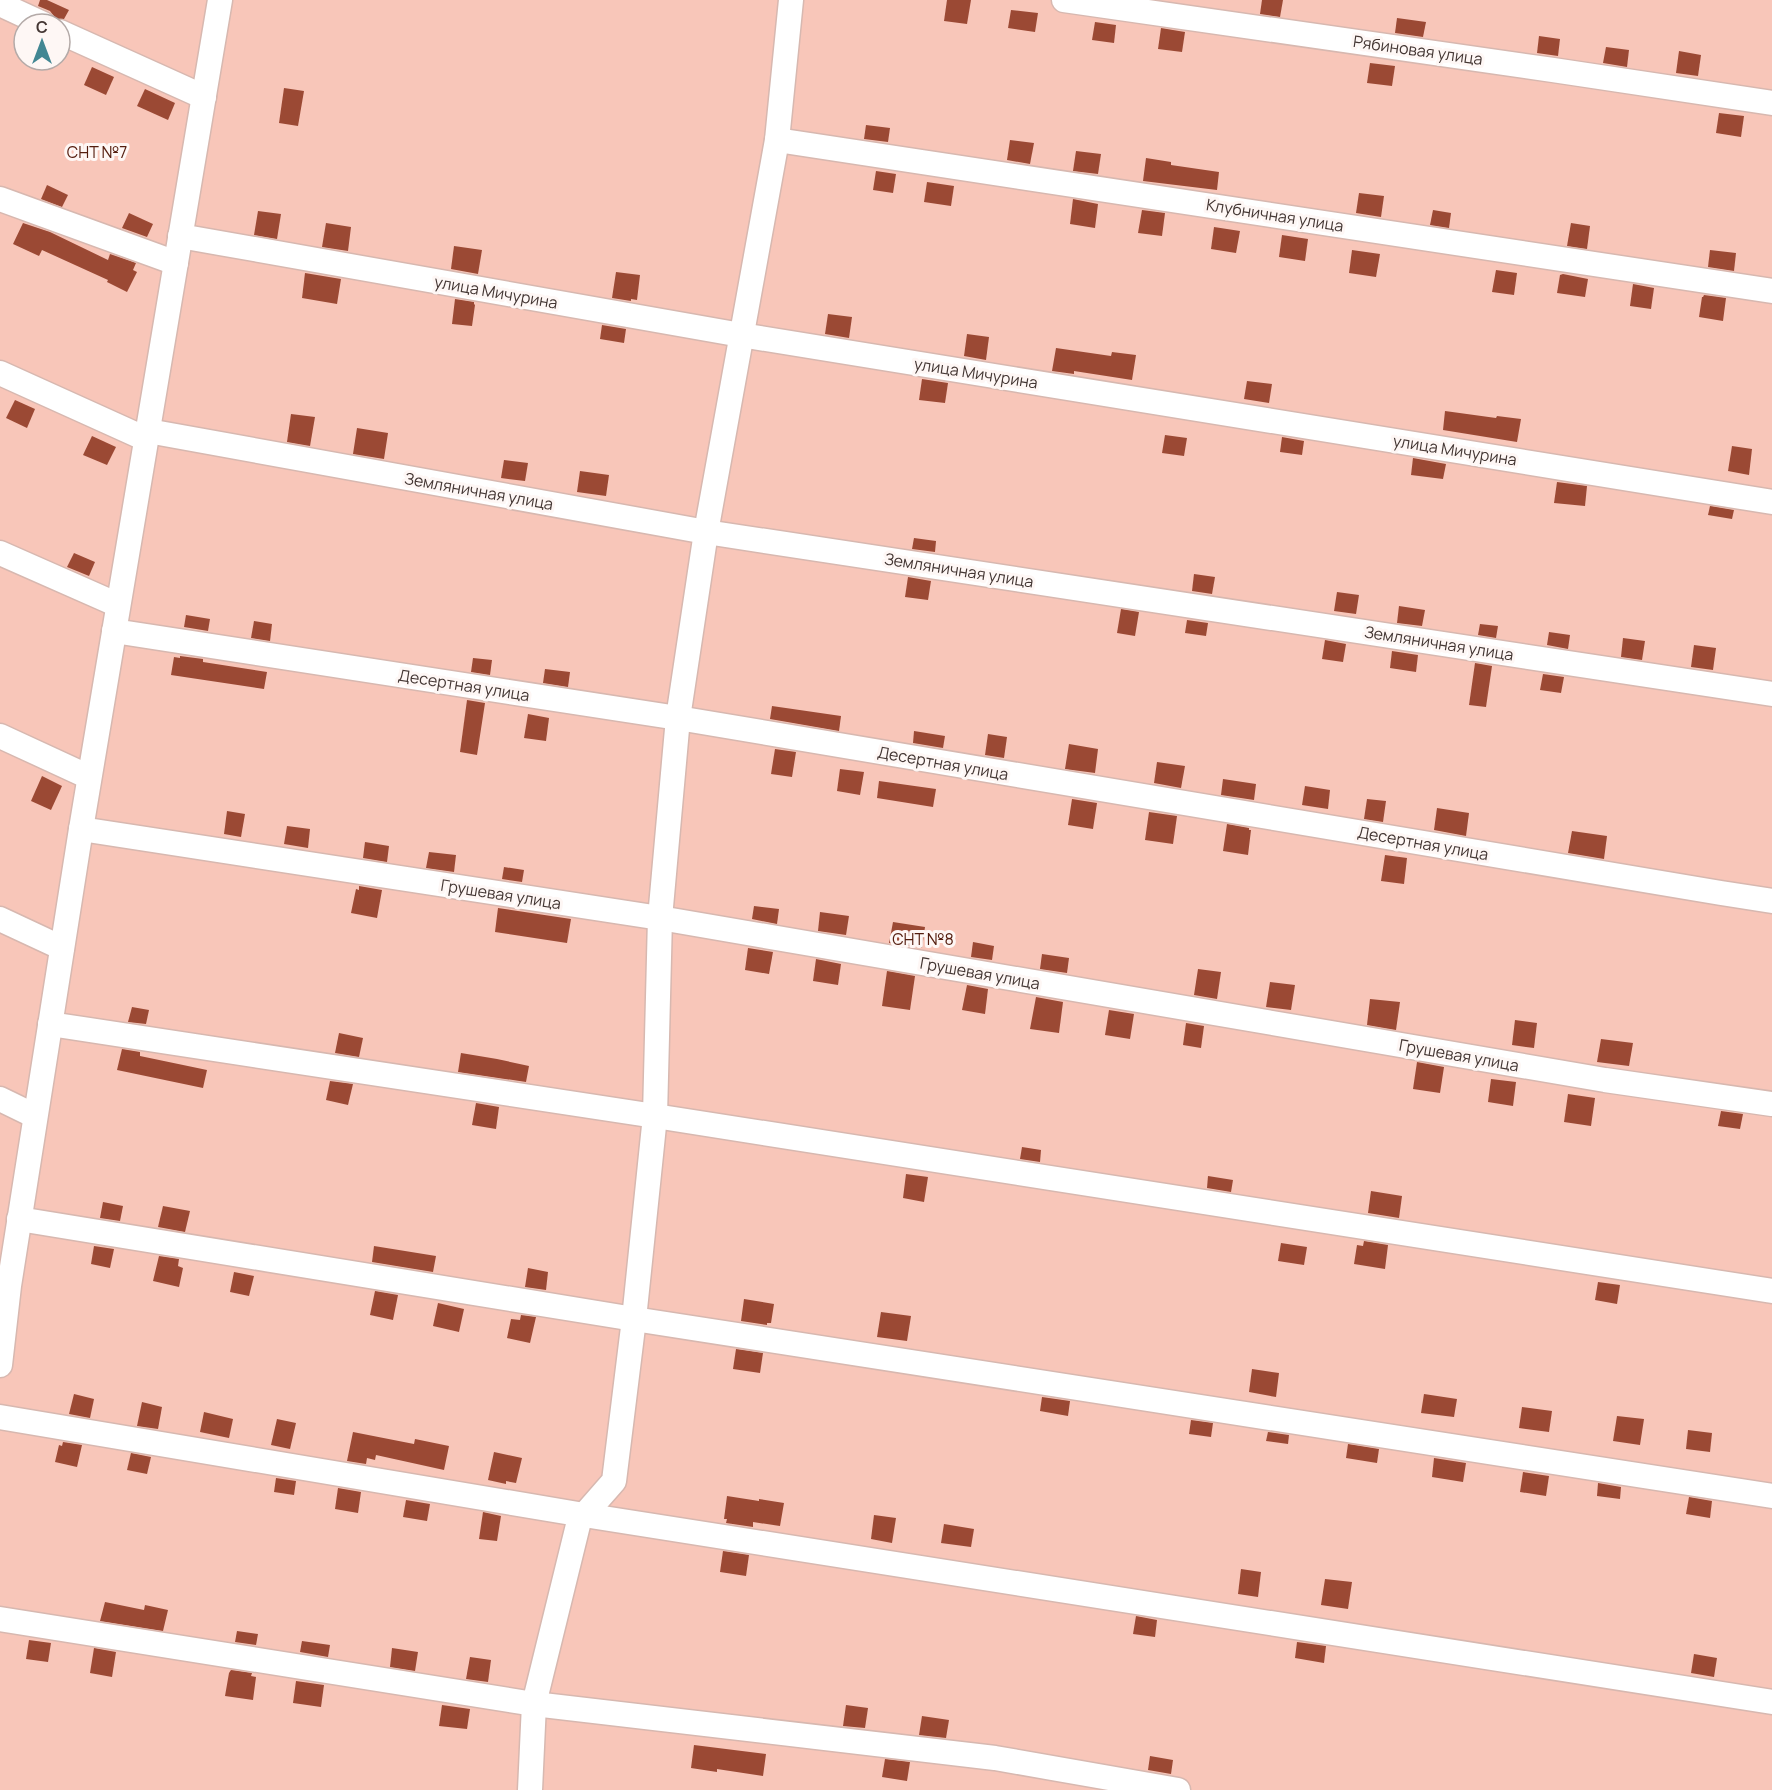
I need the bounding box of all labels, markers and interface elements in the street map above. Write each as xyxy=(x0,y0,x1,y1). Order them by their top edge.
north arrow xyxy=(12,12,72,72)
text: С xyxy=(36,16,48,38)
street label: Рябиновая улица xyxy=(1352,30,1484,70)
park label: СНТ №7 xyxy=(67,141,127,163)
street label: Клубничная улица xyxy=(1205,193,1345,237)
street label: улица Мичурина xyxy=(433,270,559,314)
street label: улица Мичурина xyxy=(913,352,1039,394)
street label: улица Мичурина xyxy=(1392,429,1518,471)
street label: Земляничная улица xyxy=(403,467,555,515)
street label: Земляничная улица xyxy=(883,547,1035,593)
street label: Земляничная улица xyxy=(1363,620,1515,666)
street label: Десертная улица xyxy=(397,664,531,706)
street label: Десертная улица xyxy=(876,741,1010,785)
street label: Десертная улица xyxy=(1356,821,1490,865)
street label: Грушевая улица xyxy=(439,874,563,914)
park label: СНТ №8 xyxy=(892,928,954,950)
street label: Грушевая улица xyxy=(918,952,1042,994)
street label: Грушевая улица xyxy=(1397,1034,1521,1076)

